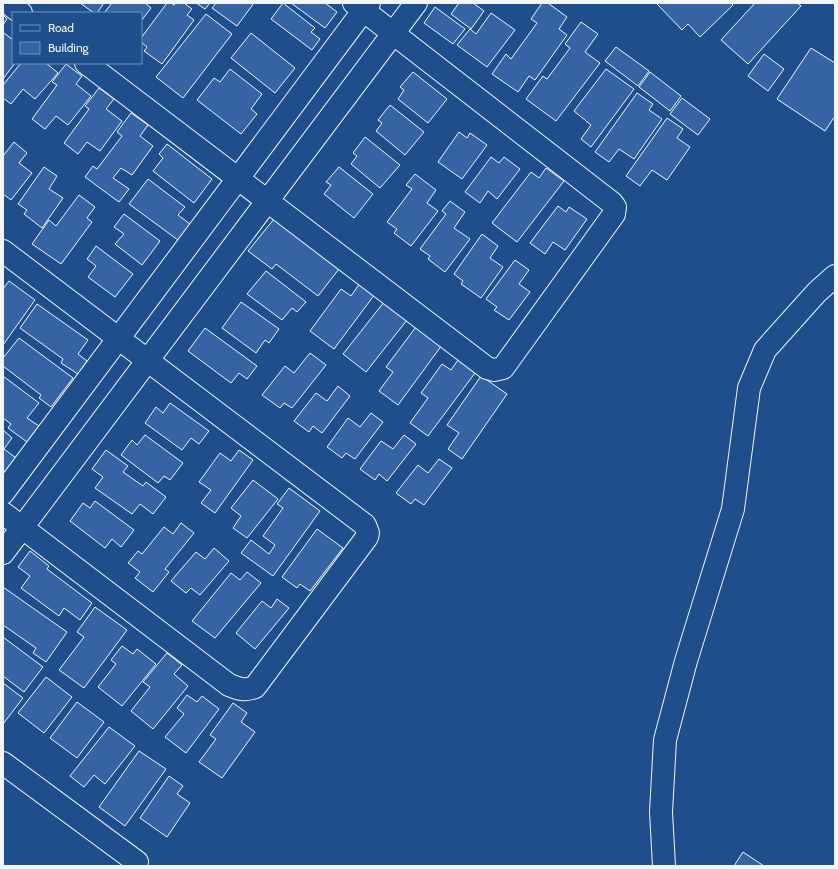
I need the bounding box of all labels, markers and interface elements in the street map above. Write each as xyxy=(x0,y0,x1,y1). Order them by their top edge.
legend xyxy=(12,12,142,64)
text: Road xyxy=(48,20,74,35)
text: Building xyxy=(48,40,90,55)

